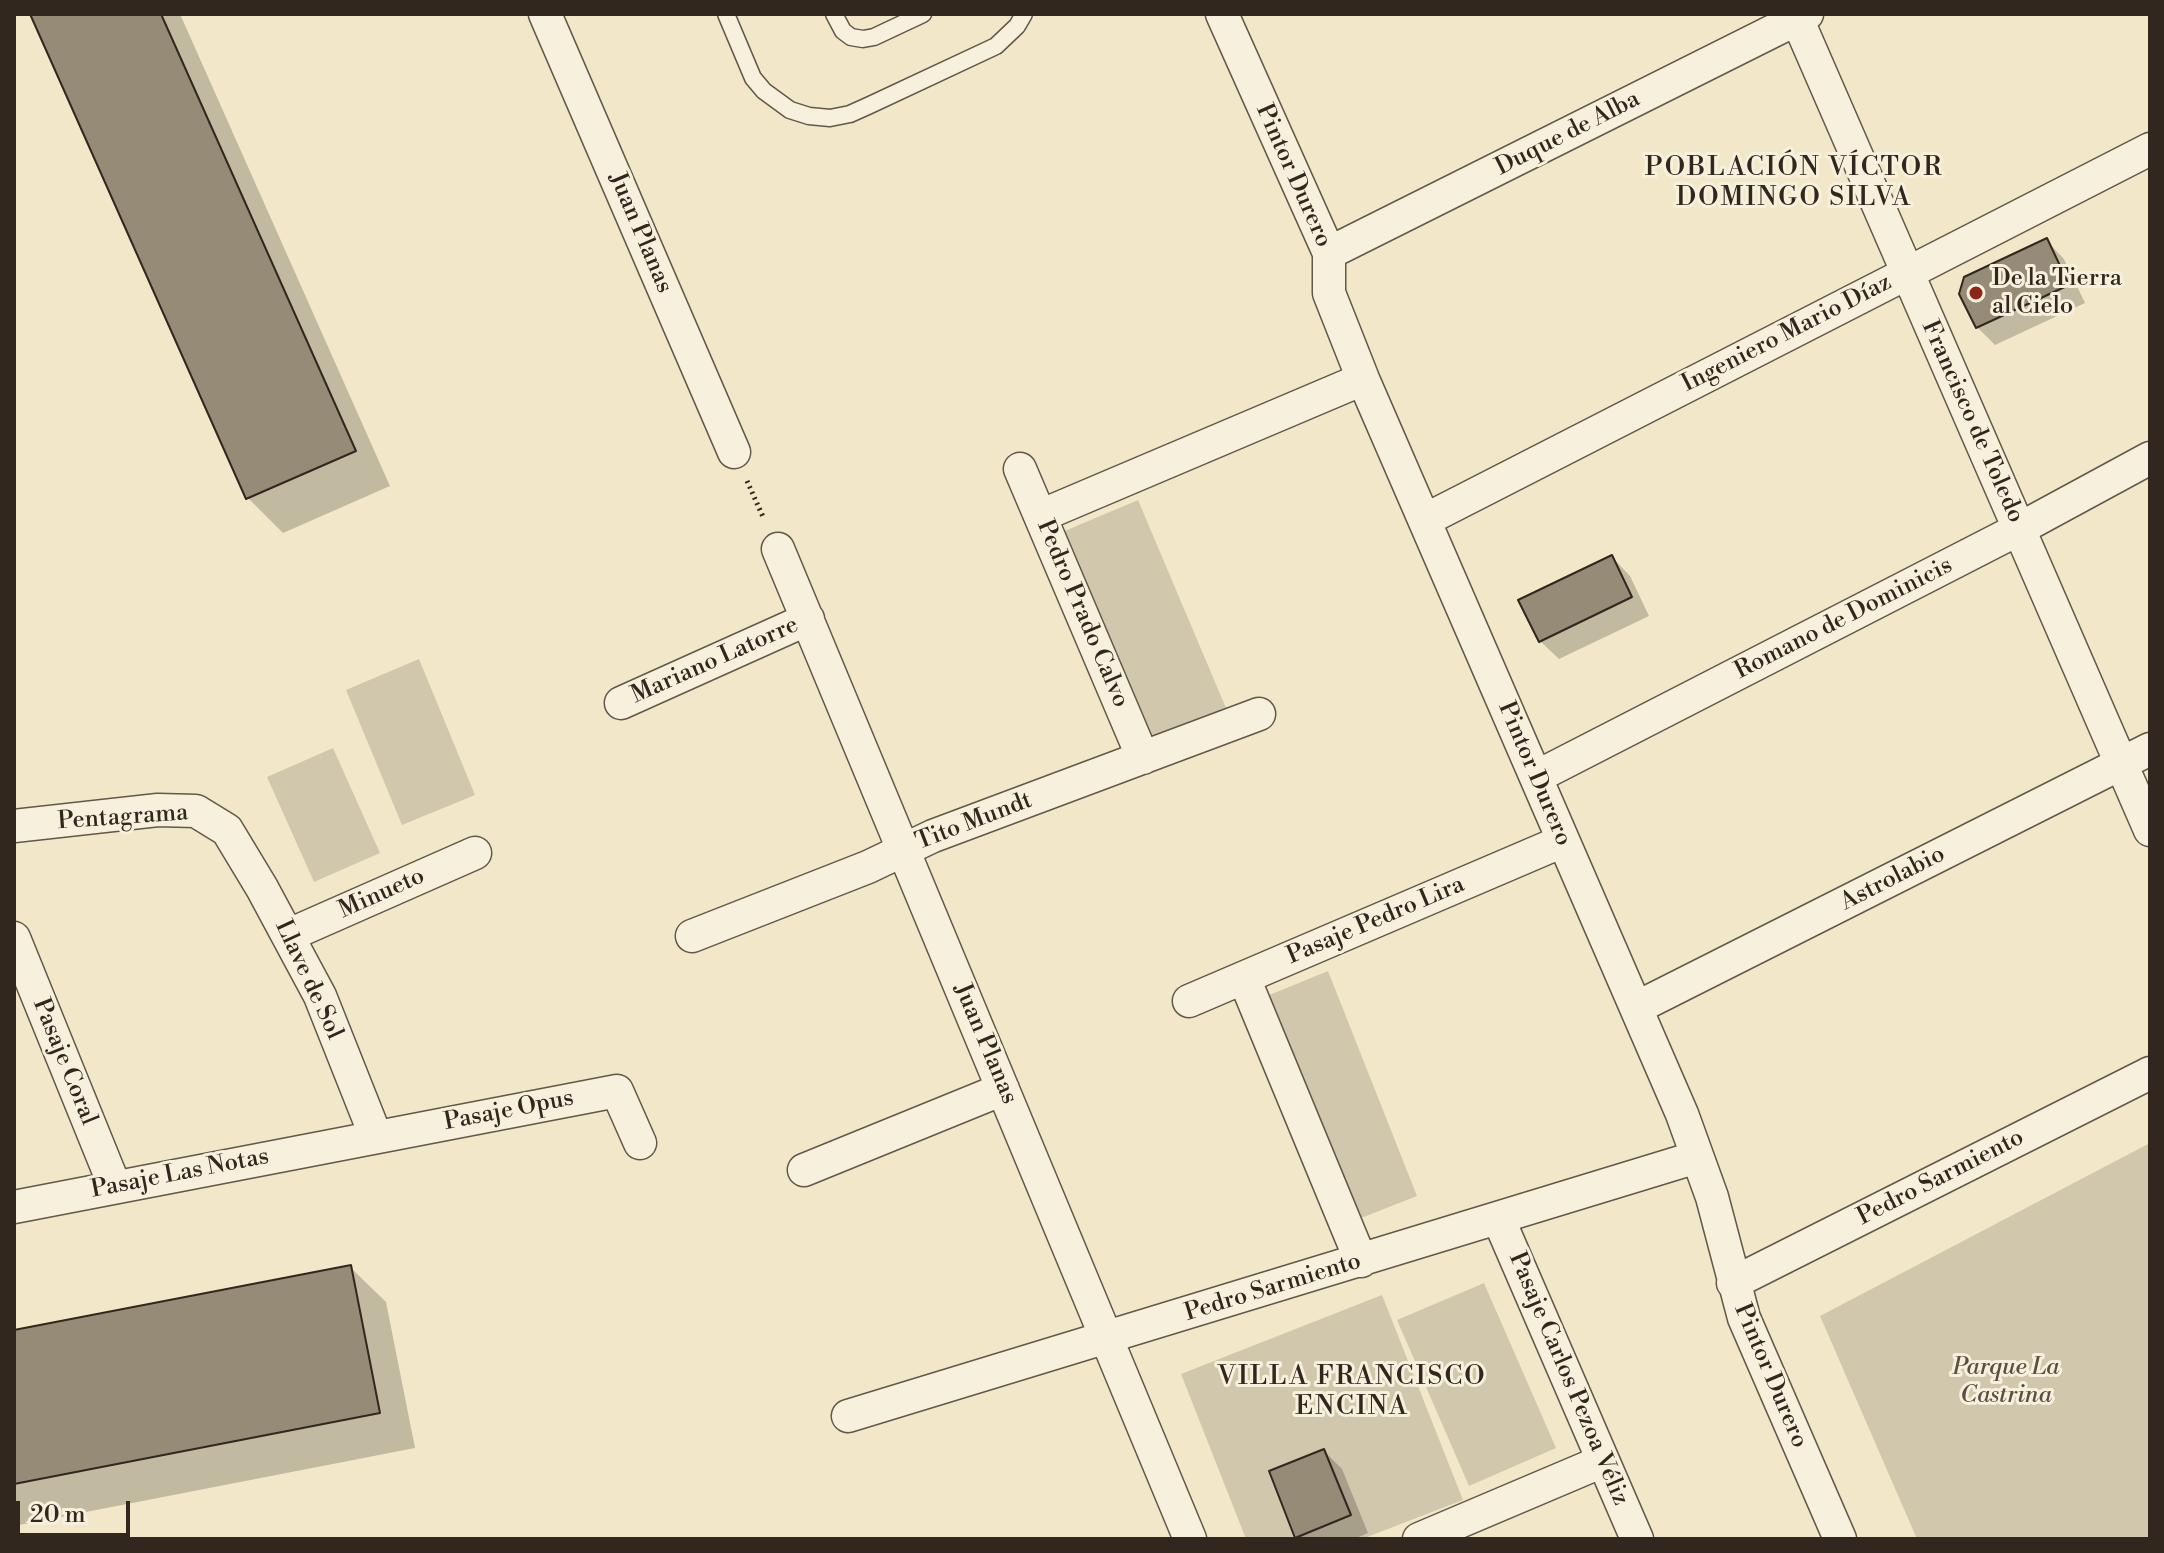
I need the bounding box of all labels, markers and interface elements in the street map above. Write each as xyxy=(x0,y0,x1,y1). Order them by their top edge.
street label: Duque de Alba xyxy=(1491,85,1645,183)
street label: Pintor Durero xyxy=(1249,100,1337,252)
district label: POBLACIÓN VÍCTOR DOMINGO SILVA xyxy=(1645,153,1943,214)
street label: Juan Planas xyxy=(602,168,678,298)
place label: De la Tierra al Cielo xyxy=(1992,265,2122,321)
street label: Ingeniero Mario Díaz xyxy=(1677,269,1897,399)
marker: De la Tierra al Cielo xyxy=(1967,284,1985,302)
street label: Francisco de Toledo xyxy=(1914,316,2030,528)
street label: Pedro Prado Calvo xyxy=(1030,516,1134,712)
street label: Romano de Dominicis xyxy=(1730,552,1958,686)
street label: Mariano Latorre xyxy=(627,611,803,711)
street label: Pintor Durero xyxy=(1491,698,1577,850)
street label: Tito Mundt xyxy=(912,787,1036,857)
street label: Pentagrama xyxy=(57,799,189,837)
street label: Astrolabio xyxy=(1836,840,1950,918)
street label: Minueto xyxy=(335,862,429,926)
street label: Pasaje Pedro Lira xyxy=(1283,871,1469,971)
street label: Llave de Sol xyxy=(268,916,348,1044)
street label: Juan Planas xyxy=(947,979,1023,1109)
street label: Pasaje Coral xyxy=(26,994,102,1130)
street label: Pasaje Opus xyxy=(442,1084,576,1138)
street label: Pedro Sarmiento xyxy=(1853,1124,2029,1232)
street label: Pasaje Las Notas xyxy=(89,1143,271,1205)
street label: Pedro Sarmiento xyxy=(1181,1247,1365,1329)
street label: Pasaje Carlos Pezoa Véliz xyxy=(1502,1248,1634,1510)
street label: Pintor Durero xyxy=(1727,1300,1813,1452)
park label: Parque La Castrina xyxy=(1953,1354,2059,1410)
district label: VILLA FRANCISCO ENCINA xyxy=(1217,1362,1487,1424)
scale bar xyxy=(20,1485,134,1535)
text: 20 m xyxy=(30,1500,86,1530)

